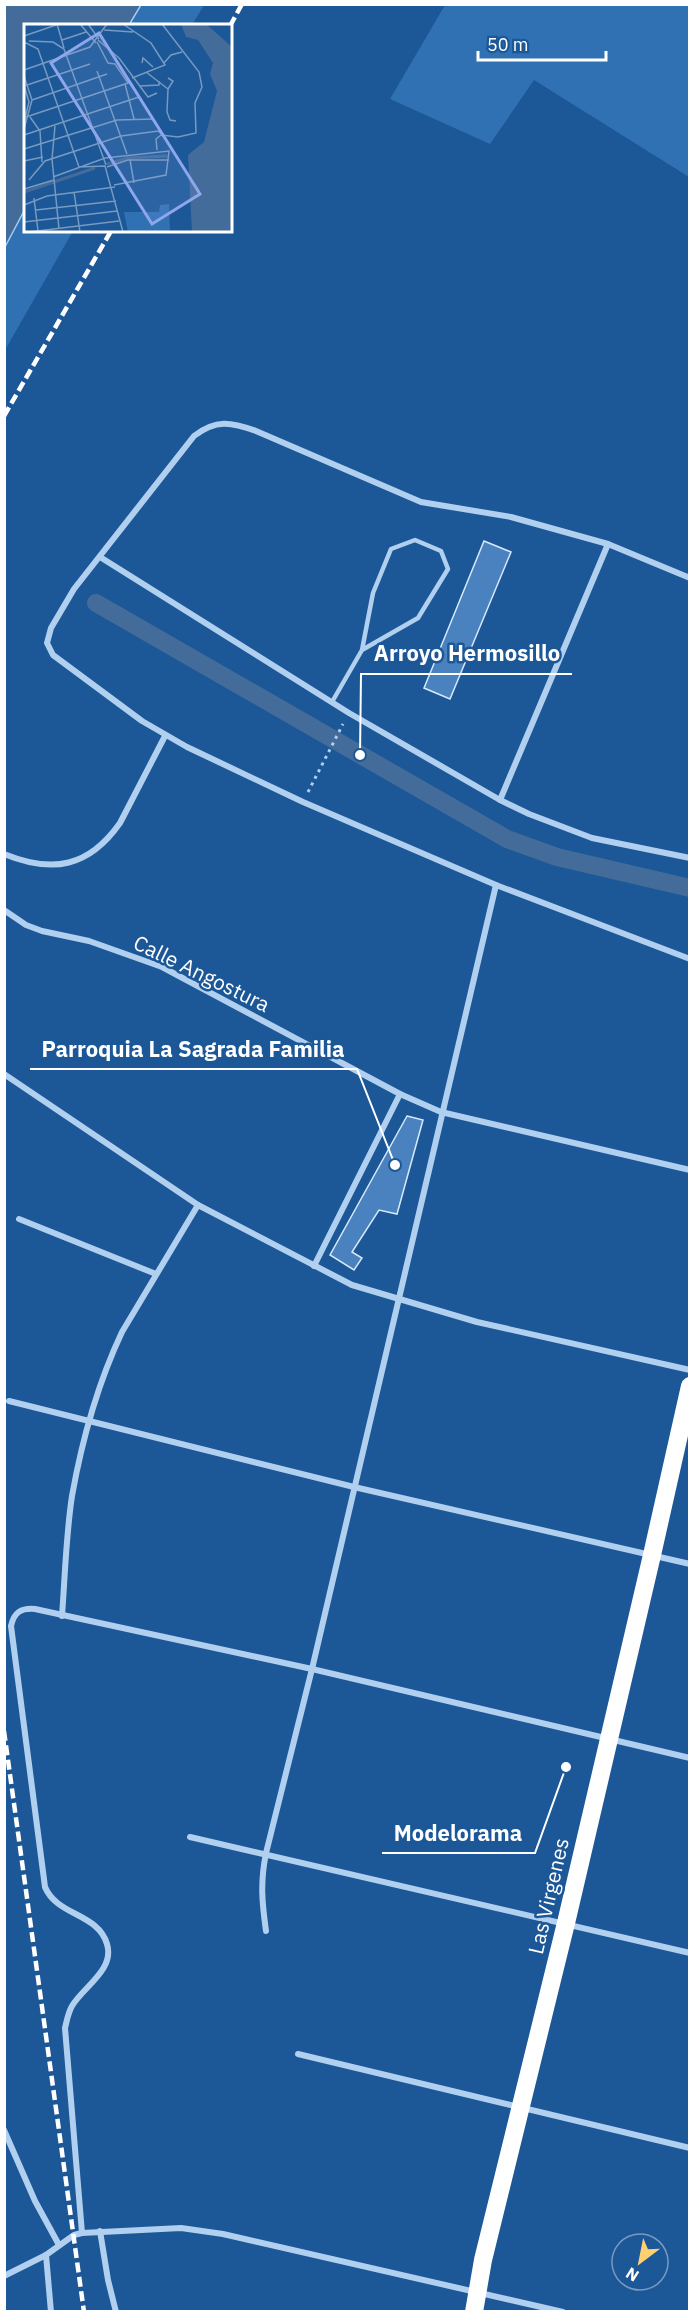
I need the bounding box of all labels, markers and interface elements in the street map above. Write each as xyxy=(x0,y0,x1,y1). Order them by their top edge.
inset map xyxy=(24,24,232,232)
scale bar xyxy=(478,24,606,62)
text: 50 m xyxy=(487,33,529,56)
callout: Arroyo Hermosillo xyxy=(361,634,572,674)
text: Arroyo Hermosillo xyxy=(374,638,560,667)
street label: Calle Angostura xyxy=(129,928,275,1018)
callout: Parroquia La Sagrada Familia xyxy=(30,1029,357,1069)
text: Parroquia La Sagrada Familia xyxy=(41,1034,345,1063)
callout: Modelorama xyxy=(382,1813,535,1853)
text: Modelorama xyxy=(394,1818,522,1847)
street label: Las Virgenes xyxy=(521,1835,575,1957)
north arrow xyxy=(610,2232,670,2292)
text: N xyxy=(622,2263,642,2286)

